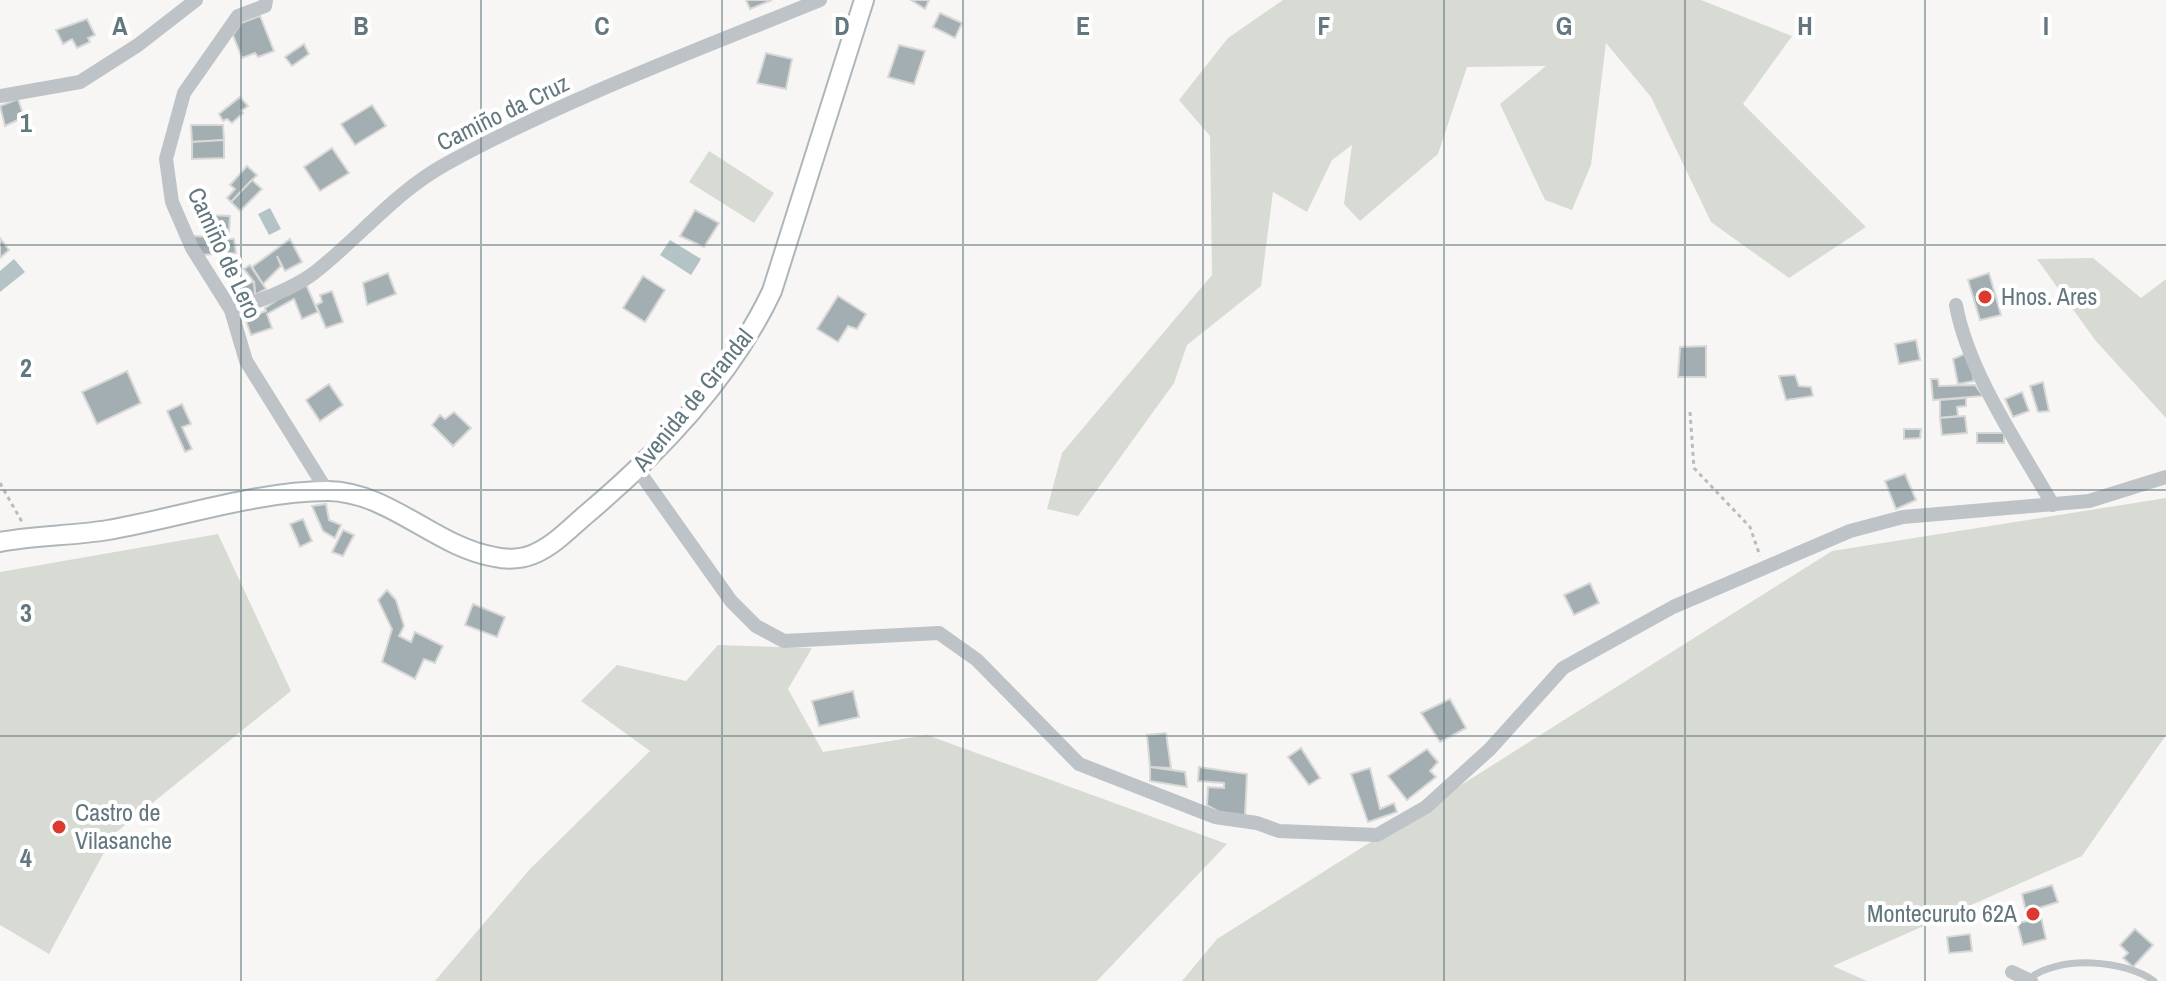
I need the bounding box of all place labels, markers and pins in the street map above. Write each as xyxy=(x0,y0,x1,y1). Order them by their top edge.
place label: Hnos. Ares xyxy=(2001,280,2097,312)
marker: Hnos. Ares xyxy=(1976,288,1994,306)
place label: Castro de Vilasanche xyxy=(75,796,172,856)
marker: Castro de Vilasanche xyxy=(50,818,68,836)
place label: Montecuruto 62A xyxy=(1867,897,2018,929)
marker: Montecuruto 62A xyxy=(2024,905,2042,923)

